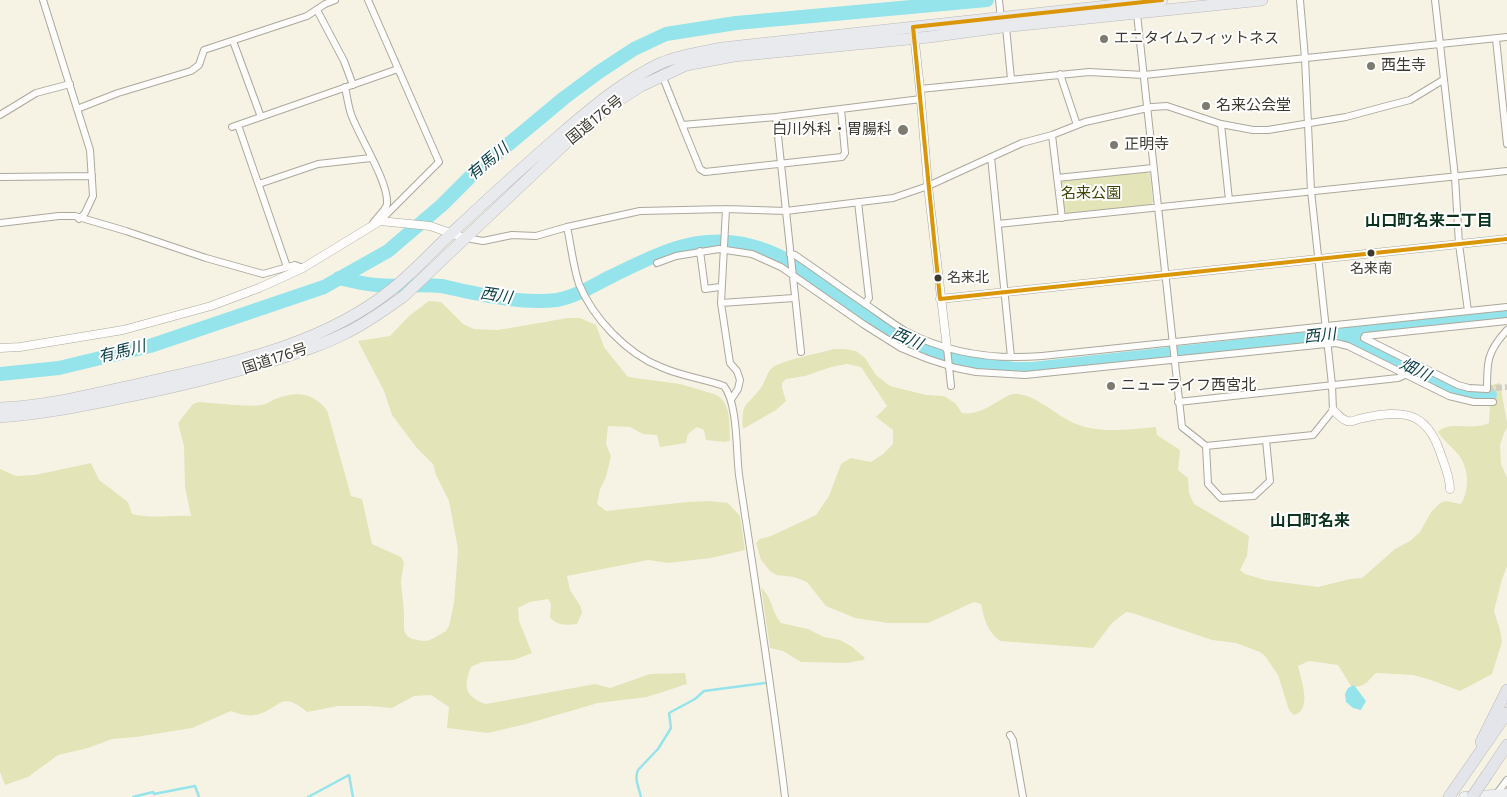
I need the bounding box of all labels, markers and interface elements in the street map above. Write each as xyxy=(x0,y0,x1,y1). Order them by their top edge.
place label: エニタイムフィットネス xyxy=(1114,30,1279,48)
marker: エニタイムフィットネス xyxy=(1098,33,1110,45)
place label: 西生寺 xyxy=(1381,57,1426,75)
marker: 西生寺 xyxy=(1365,60,1377,72)
street label: 国道176号 xyxy=(563,92,627,148)
place label: 名来公会堂 xyxy=(1216,97,1291,115)
marker: 名来公会堂 xyxy=(1200,100,1212,112)
place label: 白川外科・胃腸科 xyxy=(772,121,892,139)
marker: 白川外科・胃腸科 xyxy=(896,123,910,137)
place label: 正明寺 xyxy=(1124,136,1169,154)
water label: 有馬川 xyxy=(463,139,513,185)
marker: 正明寺 xyxy=(1108,139,1120,151)
park label: 名来公園 xyxy=(1061,185,1121,203)
district label: 山口町名来二丁目 xyxy=(1365,211,1493,231)
marker: 名来南 xyxy=(1366,248,1376,258)
place label: 名来南 xyxy=(1350,261,1392,277)
place label: 名来北 xyxy=(947,270,989,286)
marker: 名来北 xyxy=(933,273,943,283)
water label: 西川 xyxy=(479,284,513,308)
water label: 西川 xyxy=(888,324,926,354)
water label: 西川 xyxy=(1303,325,1337,347)
water label: 有馬川 xyxy=(96,337,148,367)
street label: 国道176号 xyxy=(240,340,310,378)
water label: 畑川 xyxy=(1396,354,1434,386)
place label: ニューライフ西宮北 xyxy=(1121,377,1256,395)
marker: ニューライフ西宮北 xyxy=(1105,380,1117,392)
district label: 山口町名来 xyxy=(1270,511,1350,531)

